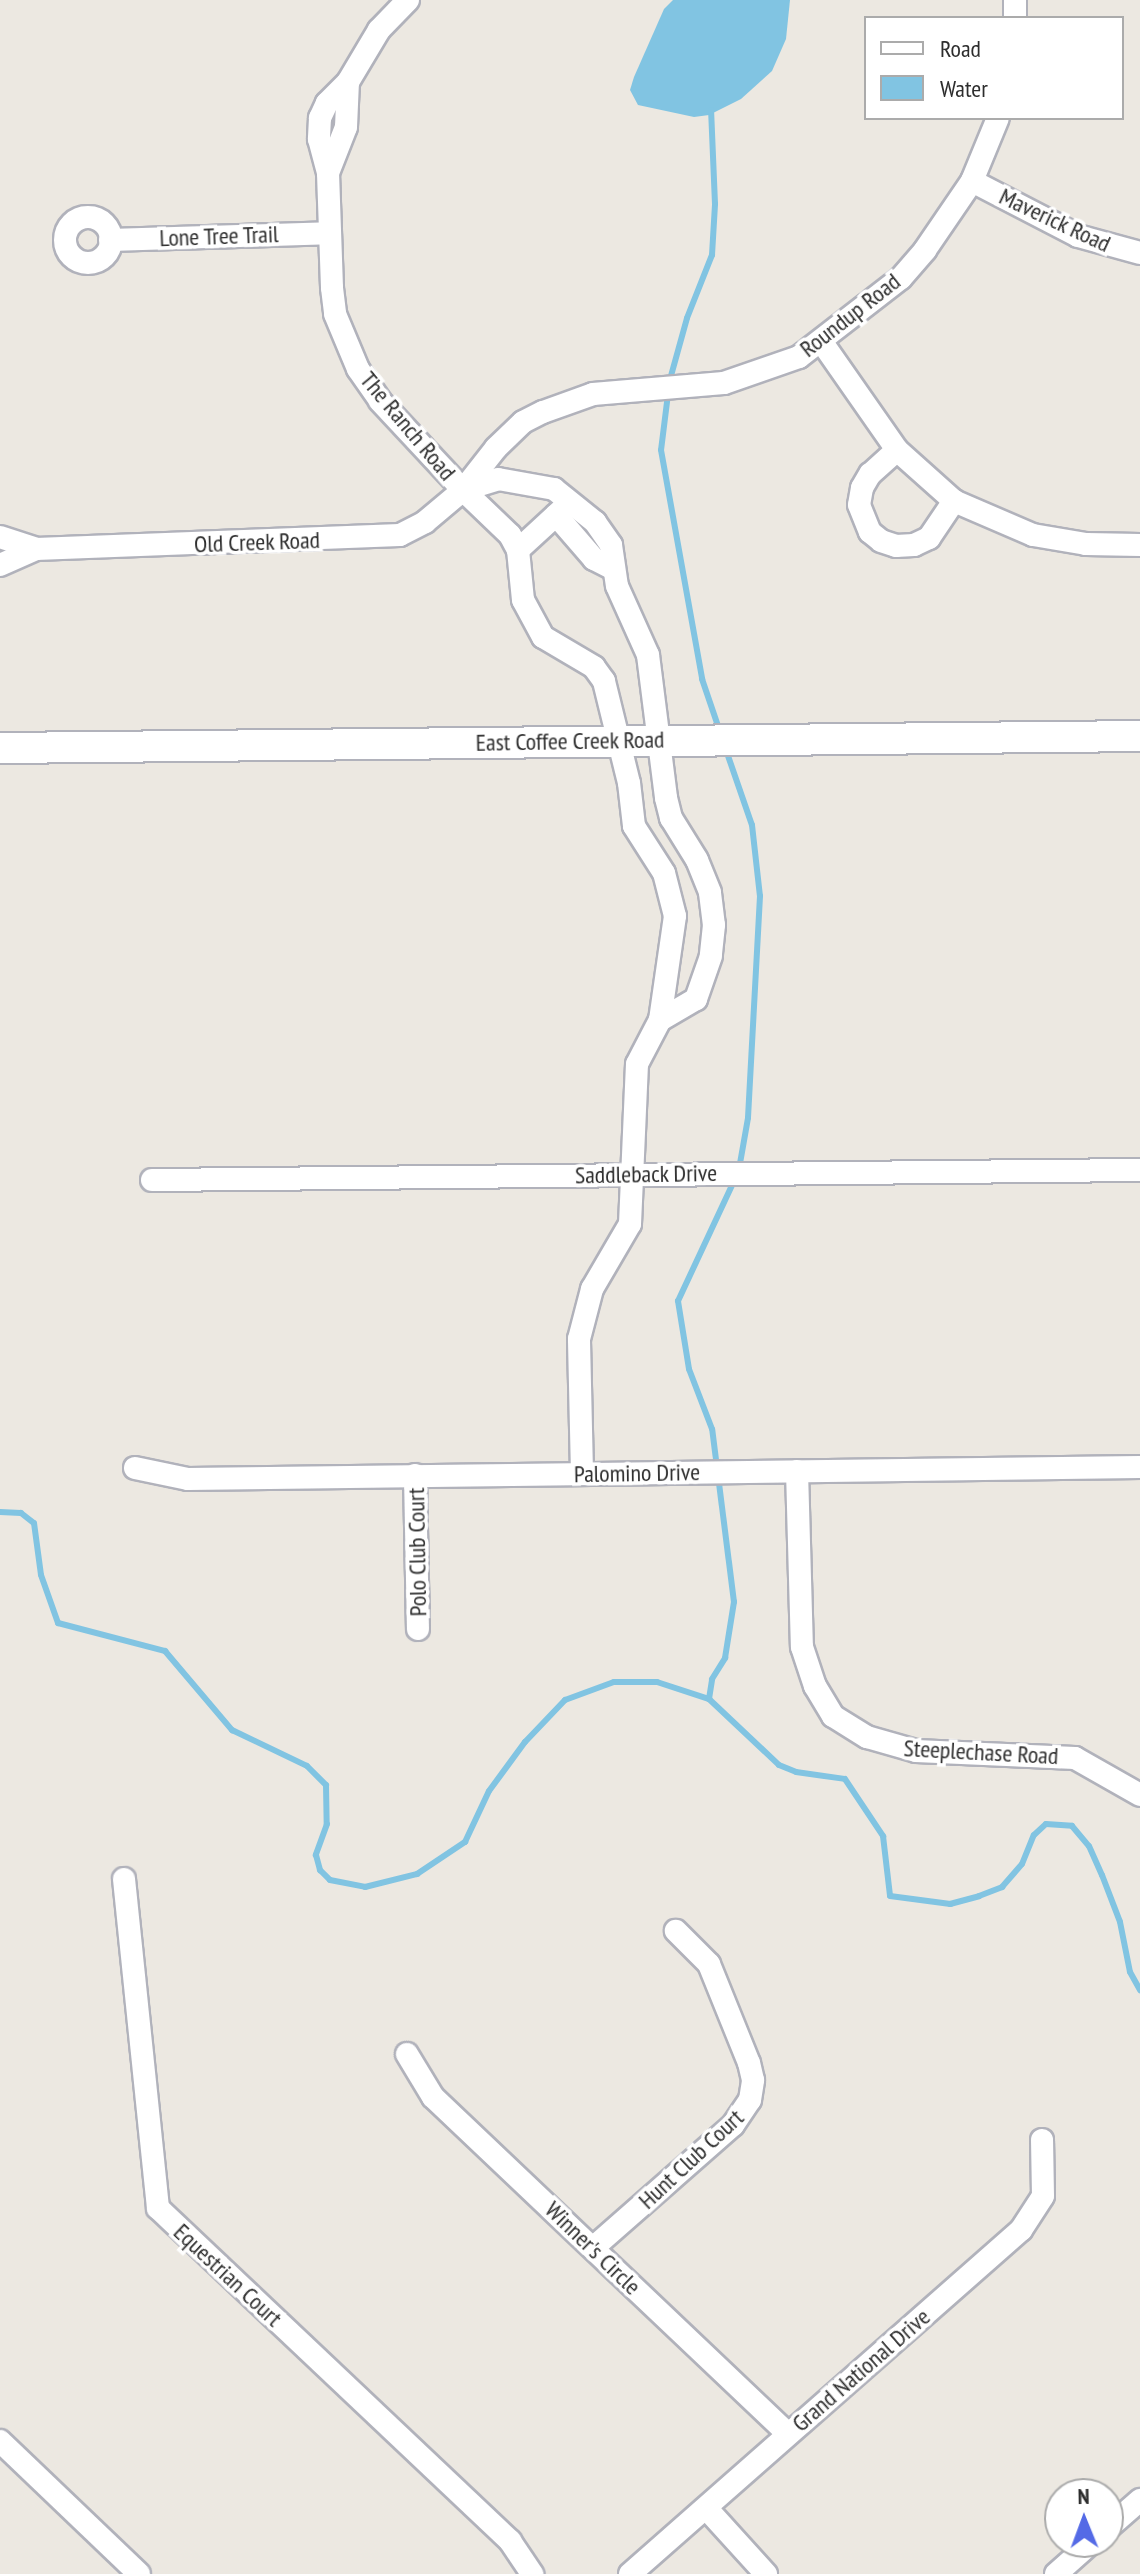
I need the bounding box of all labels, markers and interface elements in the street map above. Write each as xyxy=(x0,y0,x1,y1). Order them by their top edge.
legend xyxy=(864,16,1124,120)
text: Road xyxy=(940,33,981,64)
text: Water xyxy=(940,73,988,104)
street label: Maverick Road xyxy=(995,182,1115,258)
street label: Lone Tree Trail xyxy=(158,220,280,252)
street label: Roundup Road xyxy=(794,267,906,363)
street label: The Ranch Road xyxy=(354,366,462,486)
street label: Old Creek Road xyxy=(193,525,321,559)
street label: East Coffee Creek Road xyxy=(475,725,665,757)
street label: Saddleback Drive xyxy=(574,1158,718,1190)
street label: Palomino Drive xyxy=(574,1458,700,1488)
street label: Polo Club Court xyxy=(401,1487,433,1617)
street label: Steeplechase Road xyxy=(903,1734,1059,1770)
street label: Hunt Club Court xyxy=(633,2103,749,2215)
street label: Winner's Circle xyxy=(539,2195,647,2301)
street label: Equestrian Court xyxy=(168,2218,288,2332)
street label: Grand National Drive xyxy=(786,2302,936,2438)
north arrow xyxy=(1044,2478,1124,2558)
text: N xyxy=(1077,2482,1090,2510)

